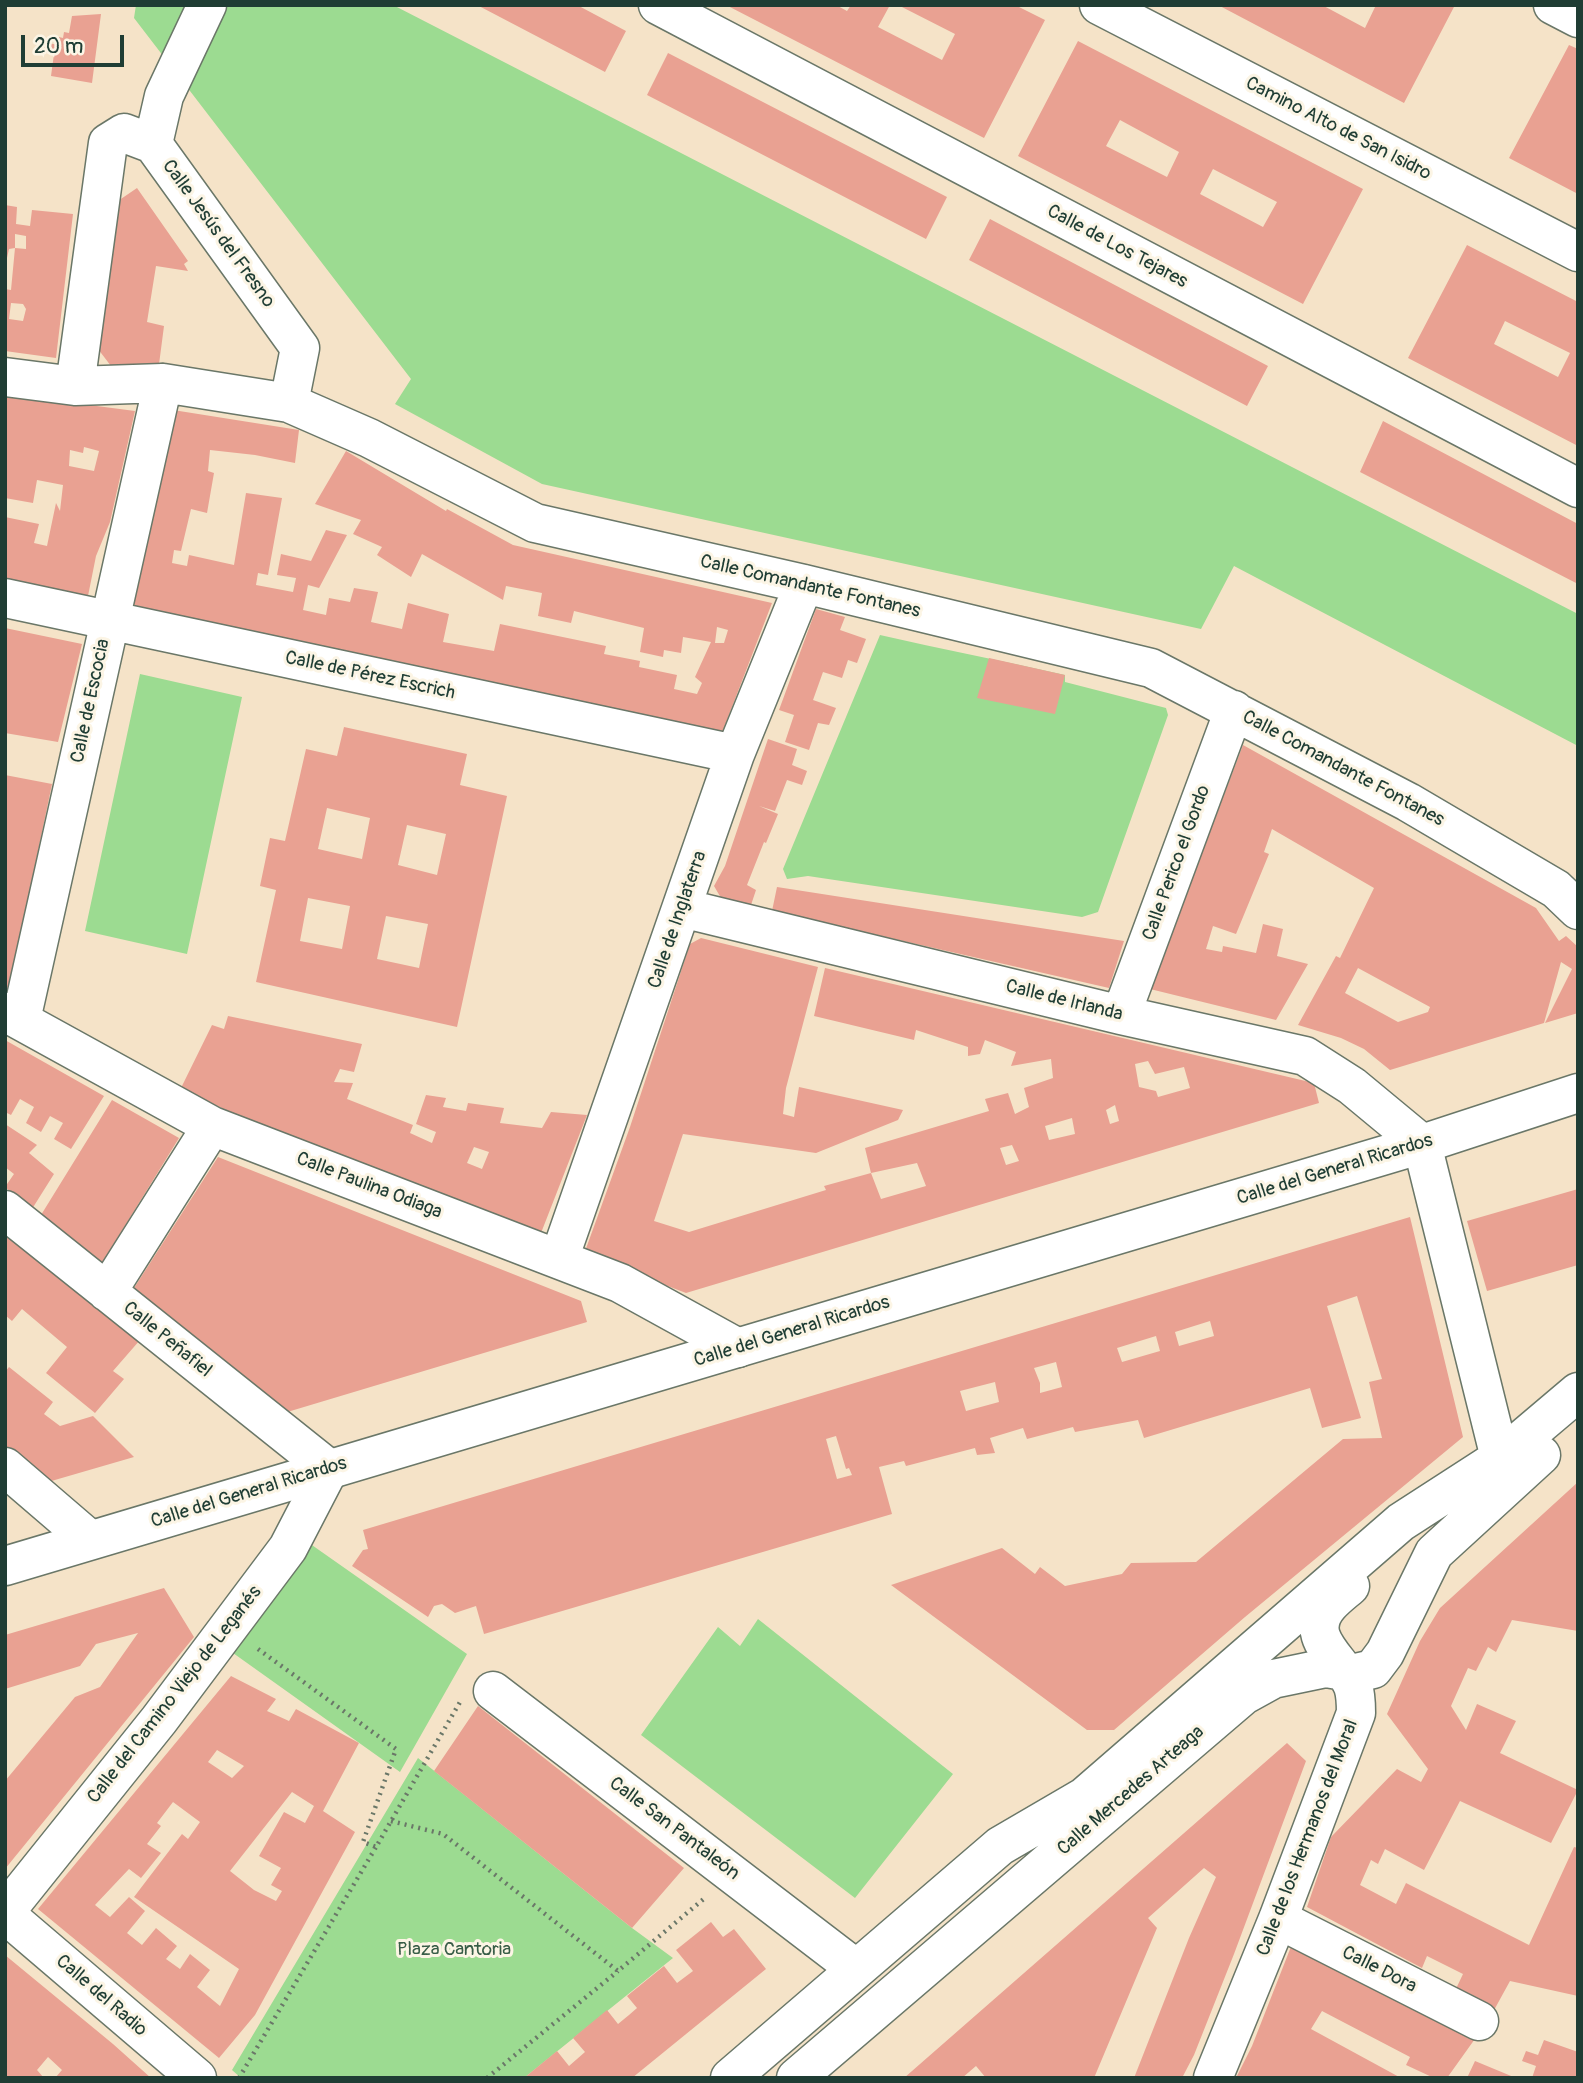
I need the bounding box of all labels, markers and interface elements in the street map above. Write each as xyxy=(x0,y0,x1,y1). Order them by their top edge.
scale bar xyxy=(24,21,128,65)
text: 20 m xyxy=(34,33,83,60)
street label: Camino Alto de San Isidro xyxy=(1241,72,1435,186)
street label: Calle Jesús del Fresno xyxy=(157,156,279,312)
street label: Calle de Los Tejares xyxy=(1043,200,1191,294)
street label: Calle Comandante Fontanes xyxy=(698,551,922,623)
street label: Calle de Escocia xyxy=(67,637,115,765)
street label: Calle de Pérez Escrich xyxy=(283,647,457,705)
street label: Calle Comandante Fontanes xyxy=(1238,706,1448,832)
street label: Calle Perico el Gordo xyxy=(1138,782,1216,944)
street label: Calle de Inglaterra xyxy=(644,848,712,992)
street label: Calle de Irlanda xyxy=(1003,975,1125,1027)
street label: Calle del General Ricardos xyxy=(1234,1129,1436,1211)
street label: Calle Paulina Odiaga xyxy=(293,1148,445,1224)
street label: Calle del General Ricardos xyxy=(691,1291,893,1373)
street label: Calle Peñafiel xyxy=(118,1297,216,1383)
street label: Calle del General Ricardos xyxy=(148,1452,350,1534)
street label: Calle del Camino Viejo de Leganés xyxy=(83,1582,267,1808)
street label: Calle de los Hermanos del Moral xyxy=(1252,1717,1364,1959)
street label: Calle Mercedes Arteaga xyxy=(1053,1721,1209,1861)
street label: Calle San Pantaleón xyxy=(604,1773,744,1885)
park label: Plaza Cantoria xyxy=(397,1939,511,1961)
street label: Calle Dora xyxy=(1338,1941,1420,1999)
street label: Calle del Radio xyxy=(51,1950,151,2042)

